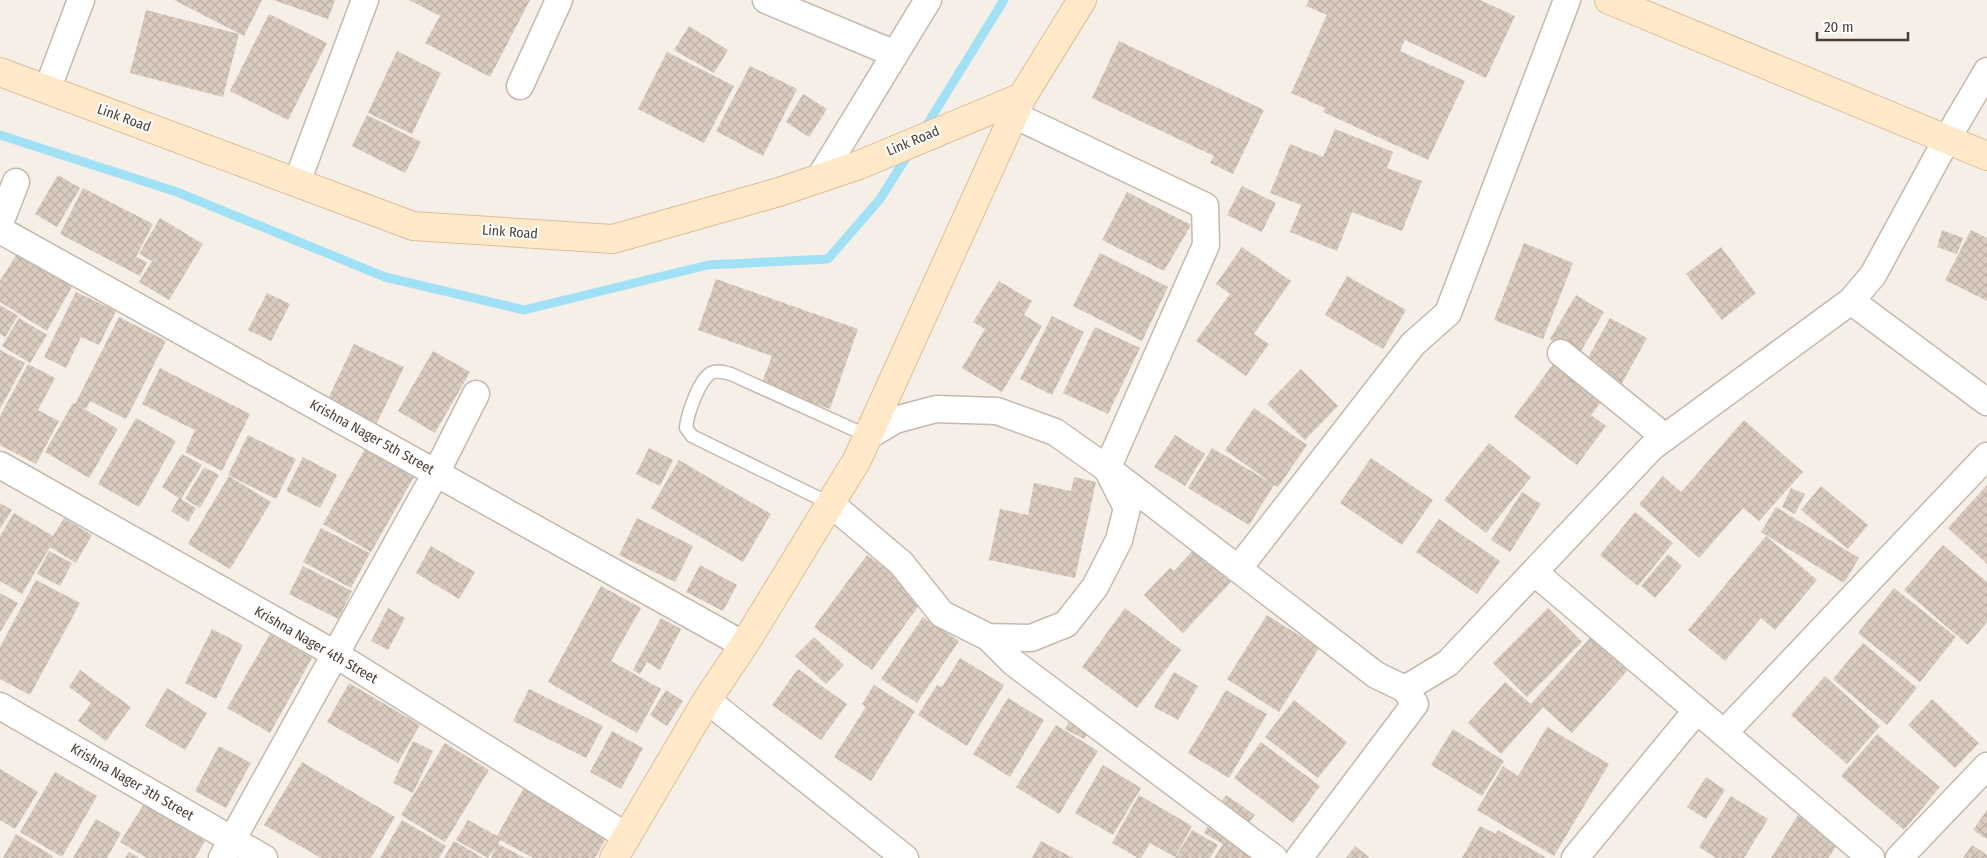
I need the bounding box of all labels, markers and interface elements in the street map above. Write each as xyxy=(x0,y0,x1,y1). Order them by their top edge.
scale bar xyxy=(1817,10,1908,42)
text: 20 m xyxy=(1824,18,1854,36)
street label: Link Road xyxy=(95,100,153,136)
street label: Link Road xyxy=(884,122,942,160)
street label: Link Road xyxy=(481,222,539,242)
street label: Krishna Nager 5th Street xyxy=(307,396,437,478)
street label: Krishna Nager 4th Street xyxy=(251,603,381,688)
street label: Krishna Nager 3th Street xyxy=(67,740,197,824)

